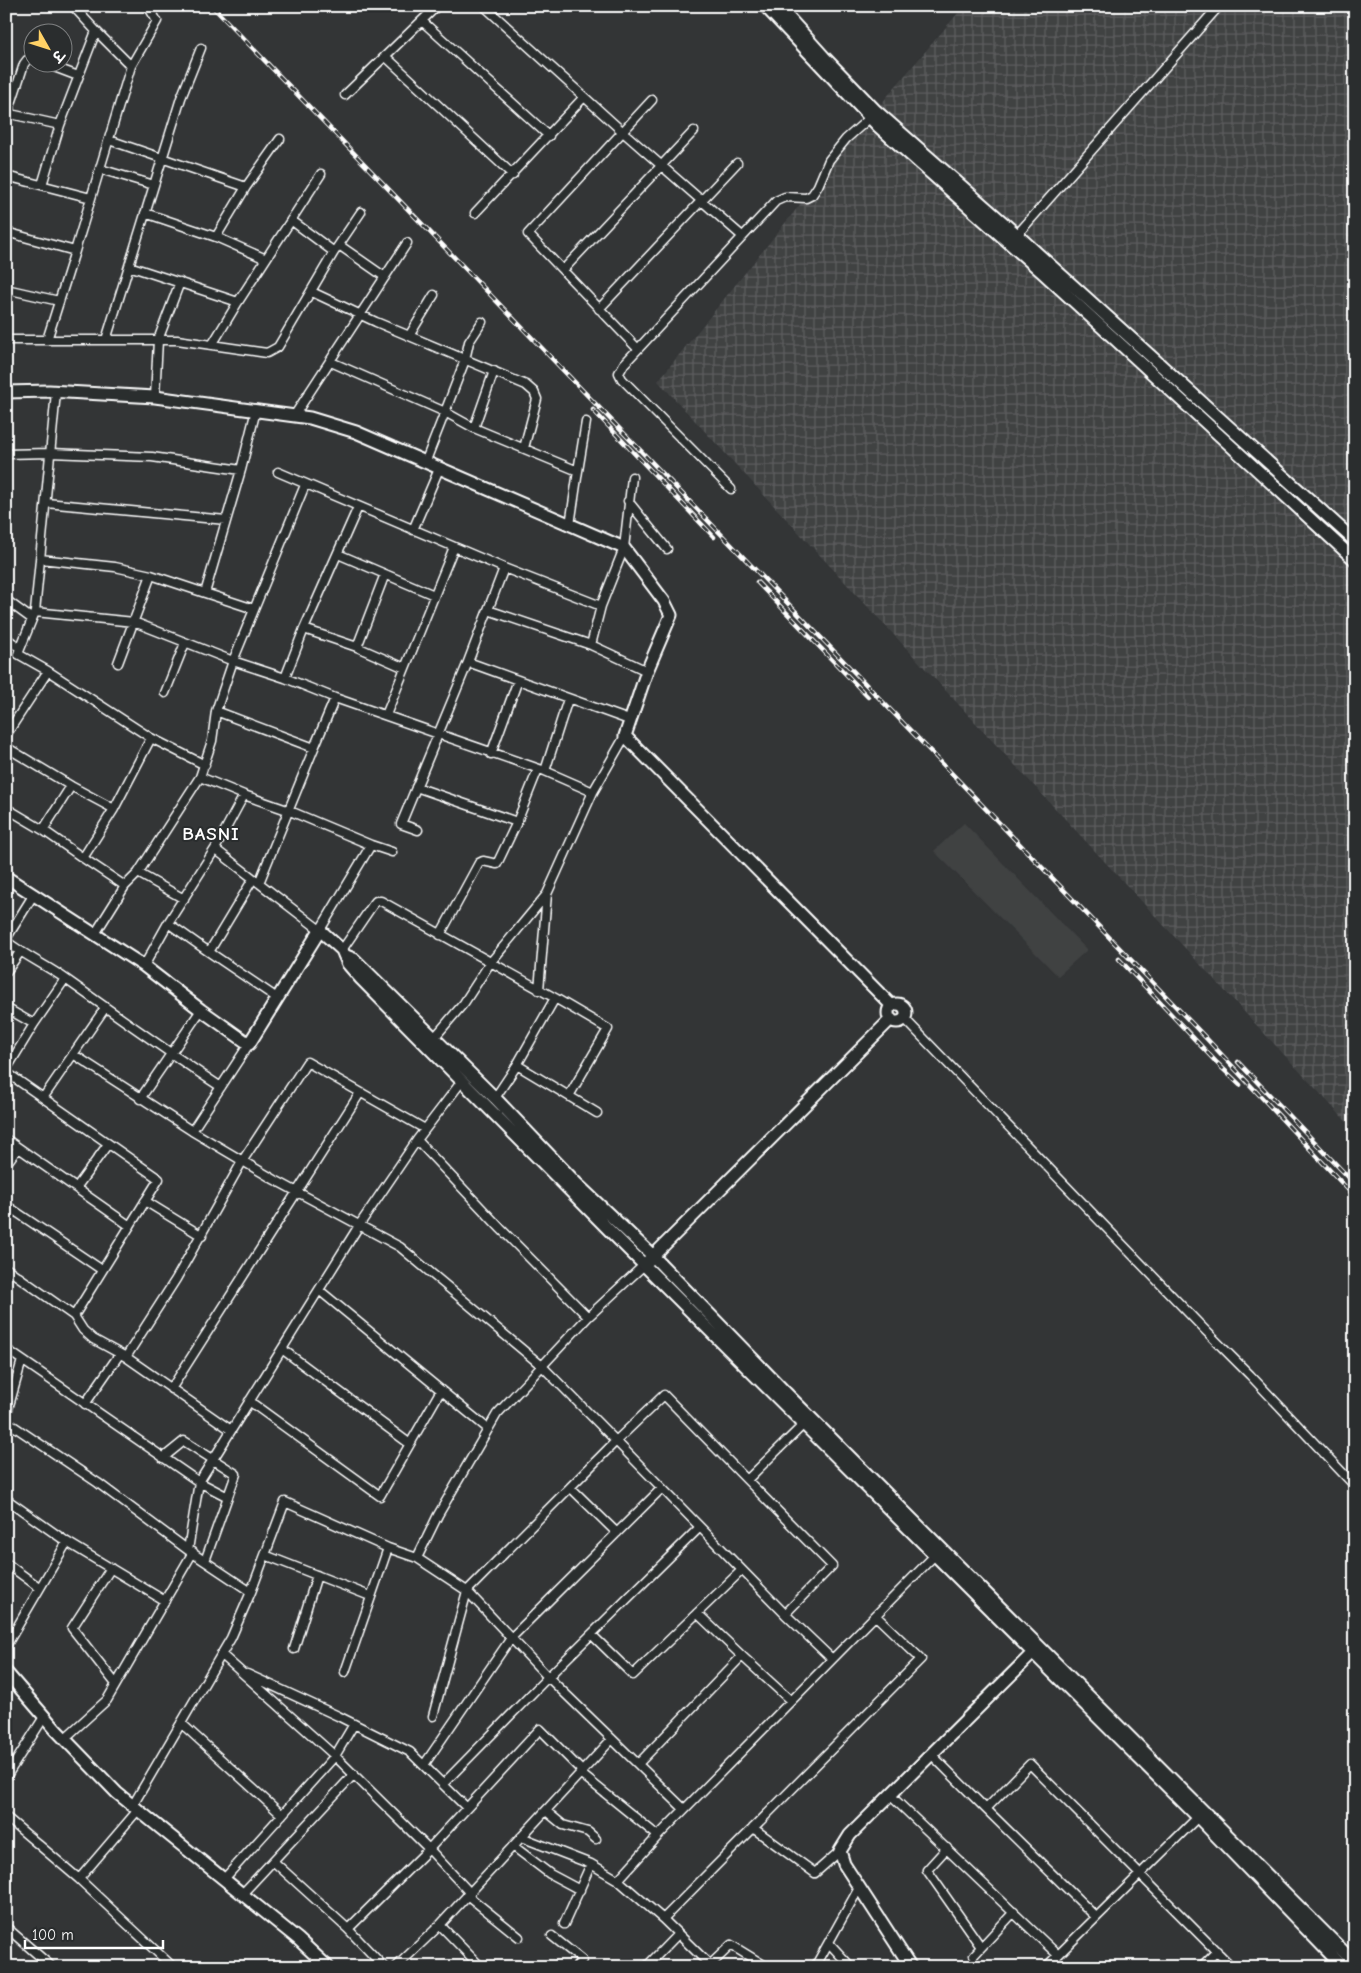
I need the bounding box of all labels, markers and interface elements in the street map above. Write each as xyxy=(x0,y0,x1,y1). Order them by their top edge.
north arrow xyxy=(22,22,72,72)
text: उ xyxy=(47,45,69,66)
district label: BASNI xyxy=(182,823,240,845)
scale bar xyxy=(25,1918,162,1950)
text: 100 m xyxy=(32,1926,74,1944)

